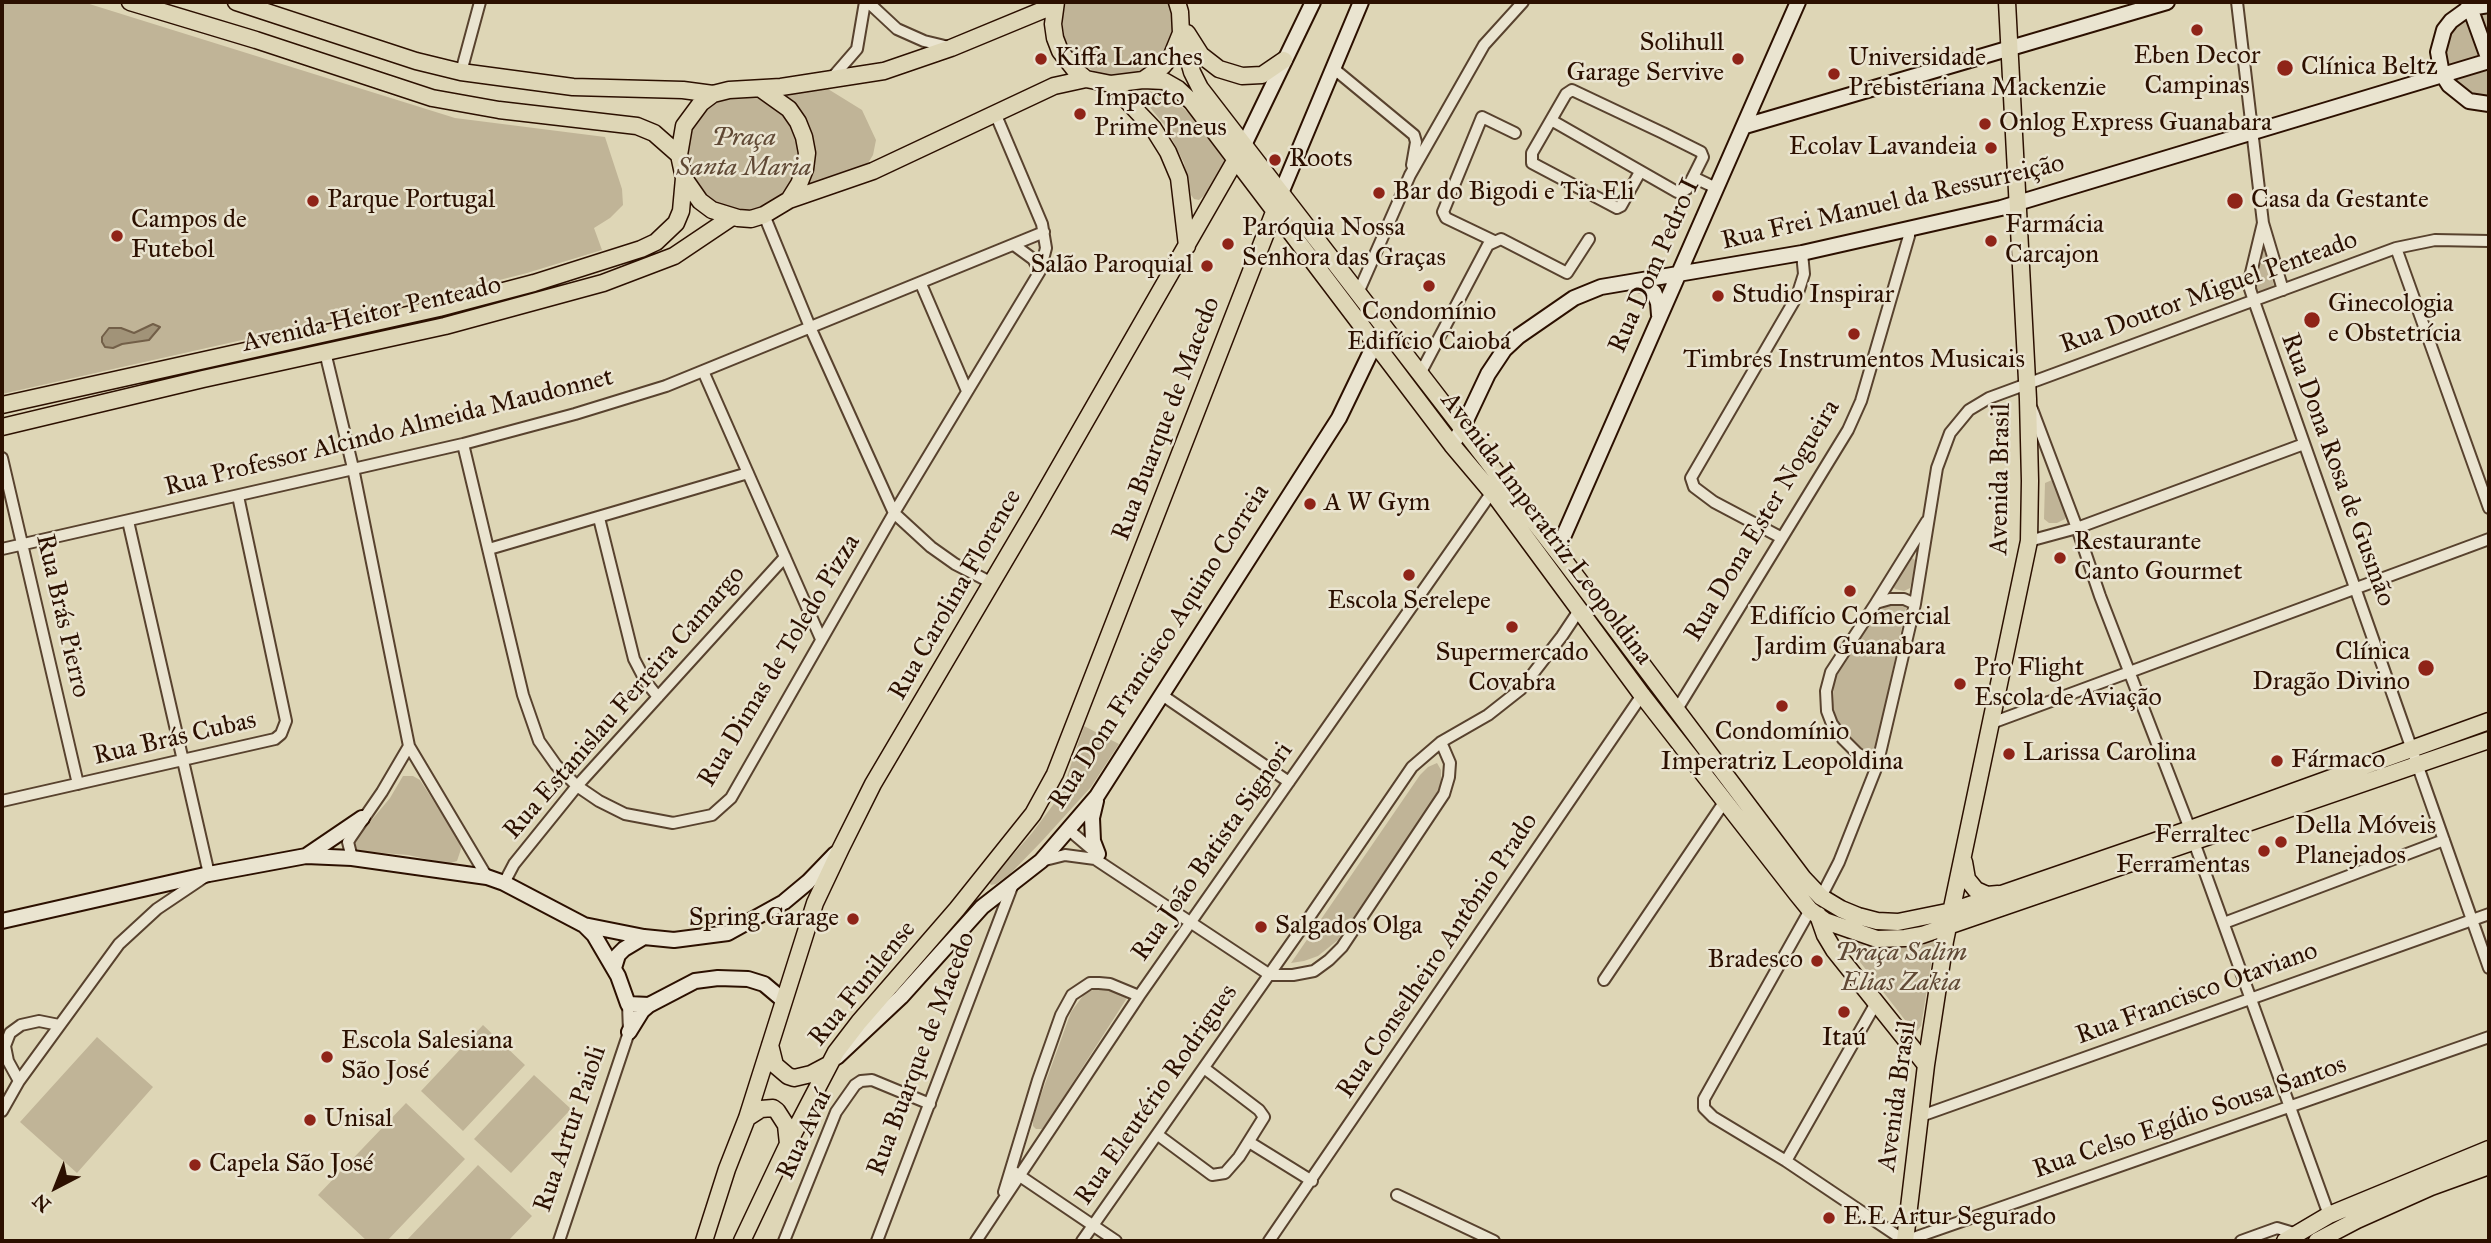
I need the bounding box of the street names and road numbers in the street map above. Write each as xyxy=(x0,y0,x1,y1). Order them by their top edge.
street label: Rua Frei Manuel da Ressurreição xyxy=(1719,148,2067,258)
street label: Rua Dom Pedro I xyxy=(1603,174,1707,358)
street label: Rua Doutor Miguel Penteado xyxy=(2056,225,2362,361)
street label: Avenida Heitor Penteado xyxy=(240,270,504,360)
street label: Rua Buarque de Macedo xyxy=(1106,293,1228,545)
street label: Rua Dona Rosa de Gusmão xyxy=(2273,329,2401,611)
street label: Rua Professor Alcindo Almeida Maudonnet xyxy=(161,362,617,504)
street label: Avenida Imperatriz Leopoldina xyxy=(1433,387,1659,671)
street label: Rua Dona Ester Nogueira xyxy=(1678,395,1848,647)
street label: Avenida Brasil xyxy=(1984,403,2018,555)
street label: Rua Dom Francisco Aquino Correia xyxy=(1043,479,1277,815)
street label: Rua Carolina Florence xyxy=(883,484,1029,706)
street label: Rua Dimas de Toledo Pizza xyxy=(692,529,868,793)
street label: Rua Brás Pierro xyxy=(28,531,96,701)
street label: Rua Estanislau Ferreira Camargo xyxy=(498,560,752,846)
street label: Rua Brás Cubas xyxy=(91,705,259,773)
street label: Rua João Batista Signori xyxy=(1126,737,1300,967)
street label: Rua Conselheiro Antônio Prado xyxy=(1331,807,1545,1105)
street label: Rua Funilense xyxy=(803,915,923,1053)
street label: Rua Buarque de Macedo xyxy=(861,928,983,1180)
street label: Rua Francisco Otaviano xyxy=(2072,936,2322,1052)
street label: Rua Eleutério Rodrigues xyxy=(1069,979,1245,1211)
street label: Avenida Brasil xyxy=(1872,1019,1924,1173)
street label: Rua Artur Paioli xyxy=(528,1042,614,1216)
street label: Rua Celso Egídio Sousa Santos xyxy=(2029,1050,2351,1186)
street label: Rua Avaí xyxy=(771,1085,839,1185)

